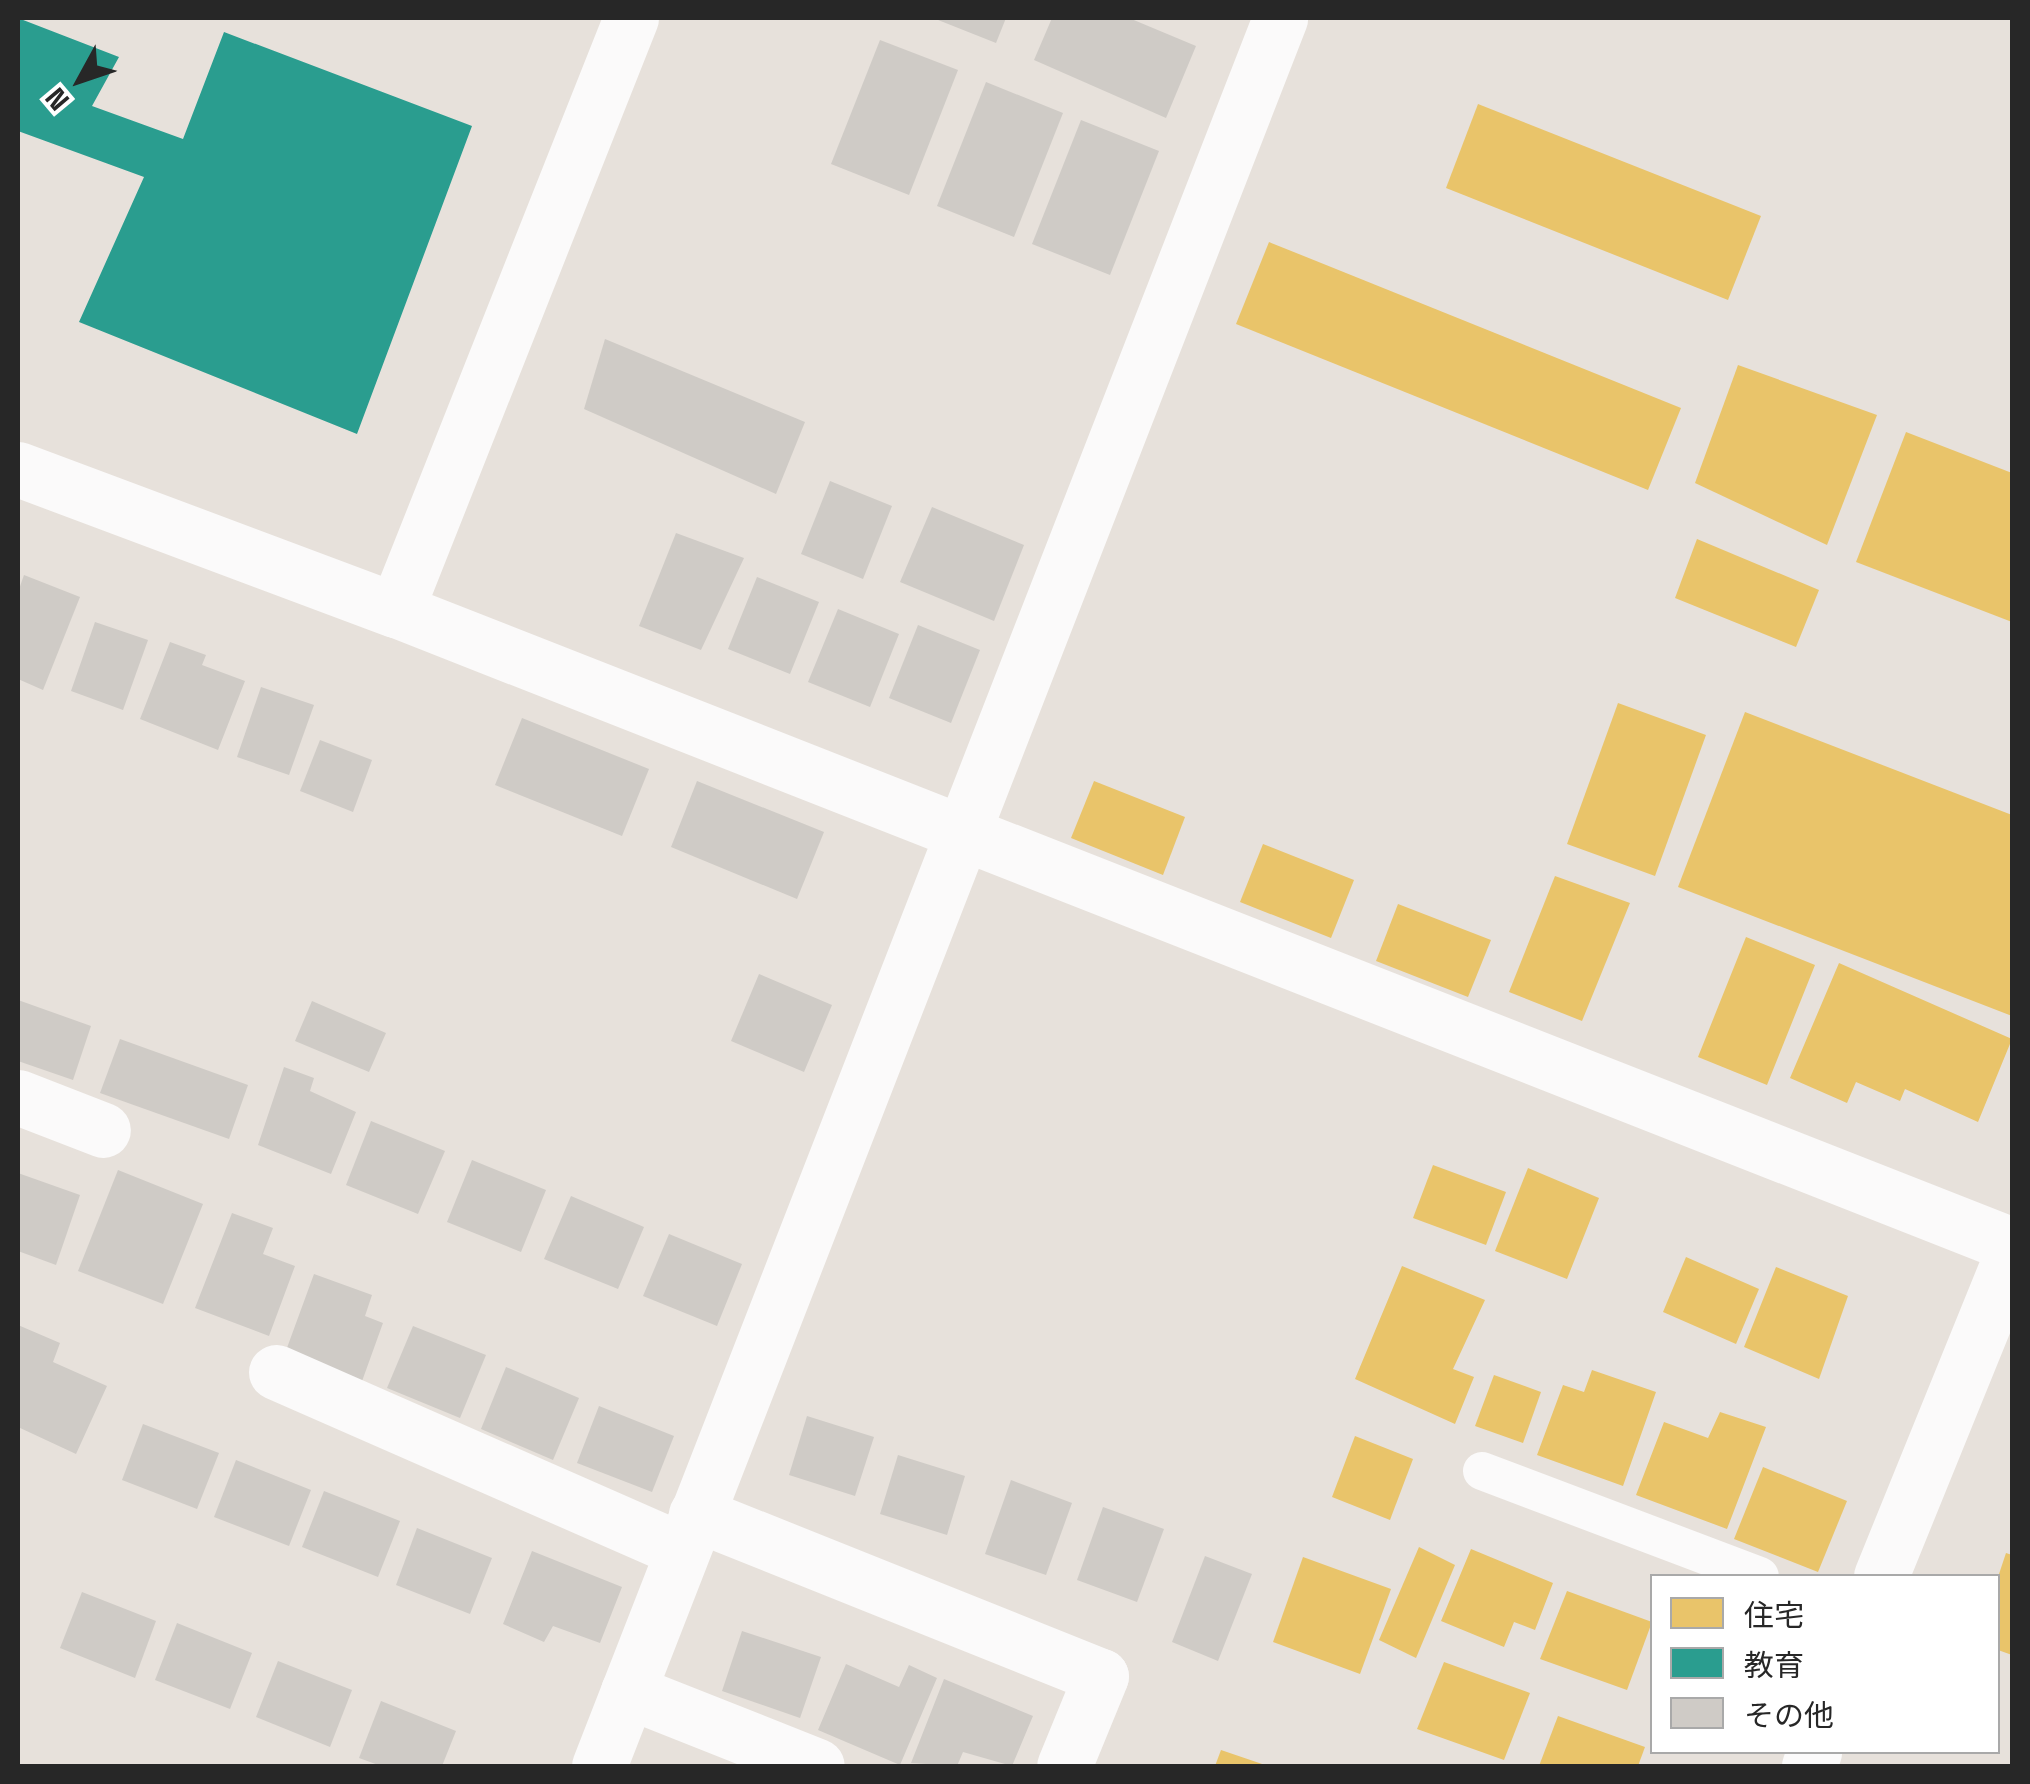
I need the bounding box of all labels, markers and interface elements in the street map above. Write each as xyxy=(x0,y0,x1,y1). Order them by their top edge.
north arrow xyxy=(30,30,130,130)
text: N xyxy=(37,81,77,118)
legend xyxy=(1650,1574,2000,1754)
text: 住宅 xyxy=(1744,1596,1804,1635)
text: 教育 xyxy=(1744,1646,1804,1685)
text: その他 xyxy=(1744,1696,1834,1735)

